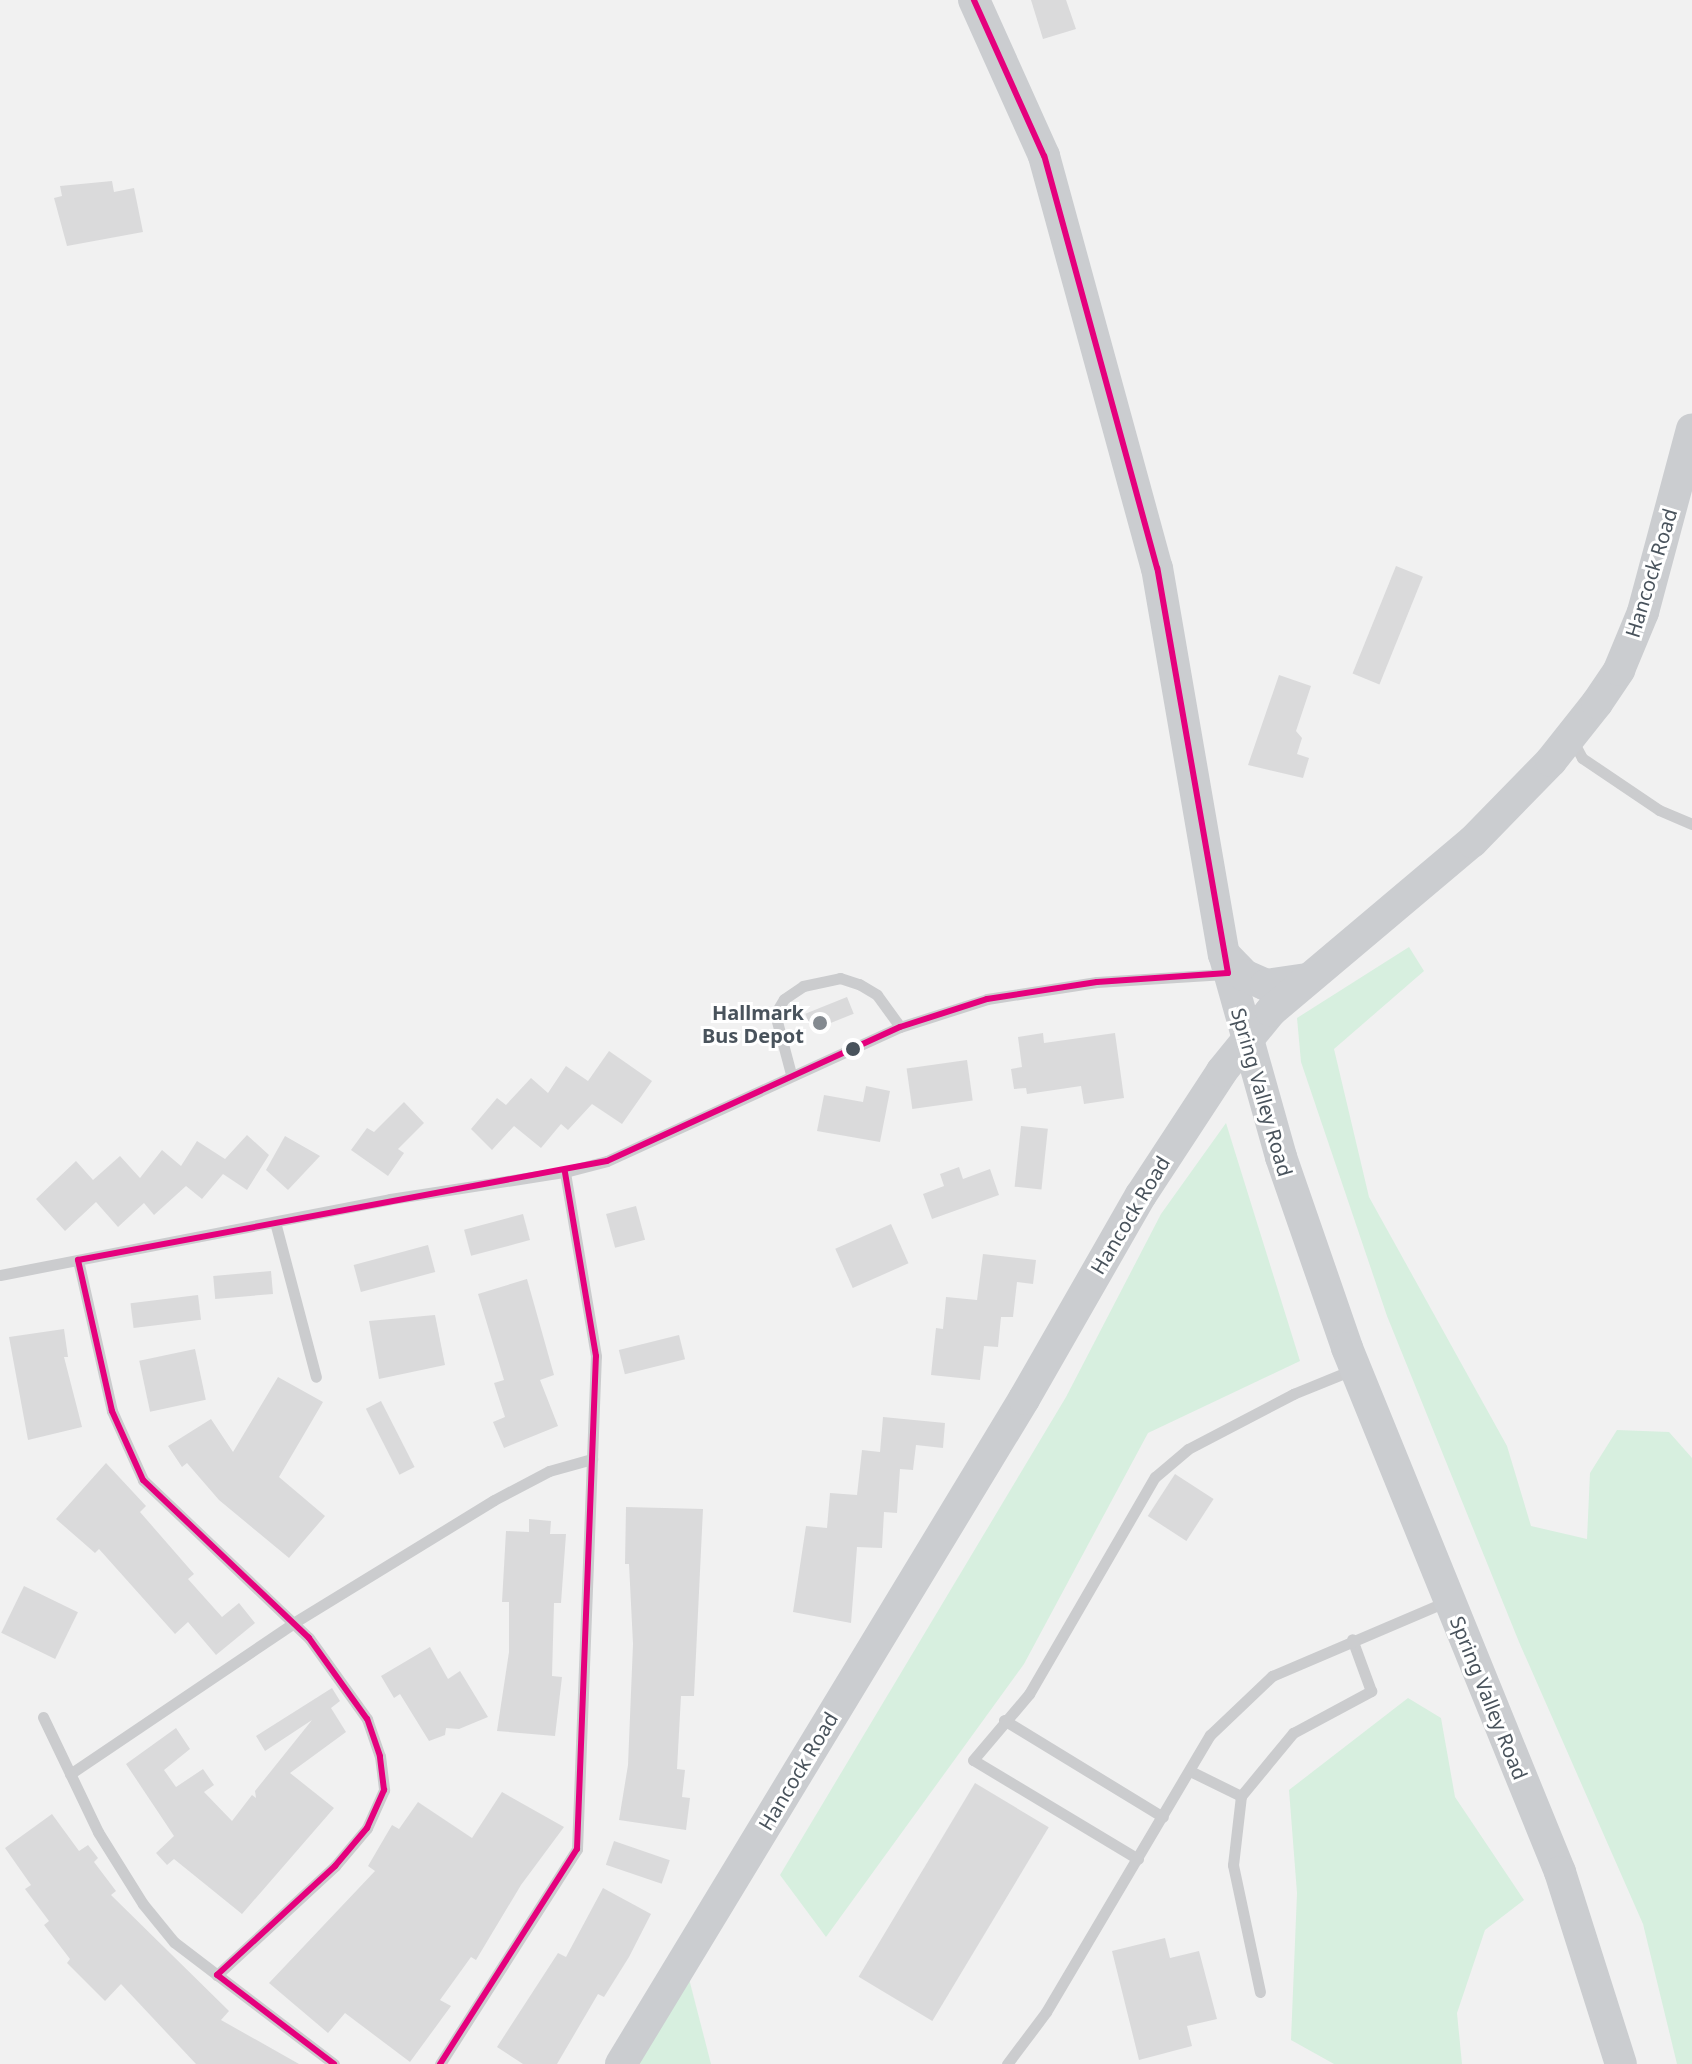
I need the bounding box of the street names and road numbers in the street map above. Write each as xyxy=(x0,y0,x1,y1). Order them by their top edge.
street label: Hancock Road xyxy=(1620,506,1682,640)
street label: Spring Valley Road xyxy=(1226,1005,1298,1179)
street label: Hancock Road xyxy=(1085,1152,1175,1278)
street label: Spring Valley Road xyxy=(1445,1613,1533,1783)
street label: Hancock Road xyxy=(753,1708,843,1834)

